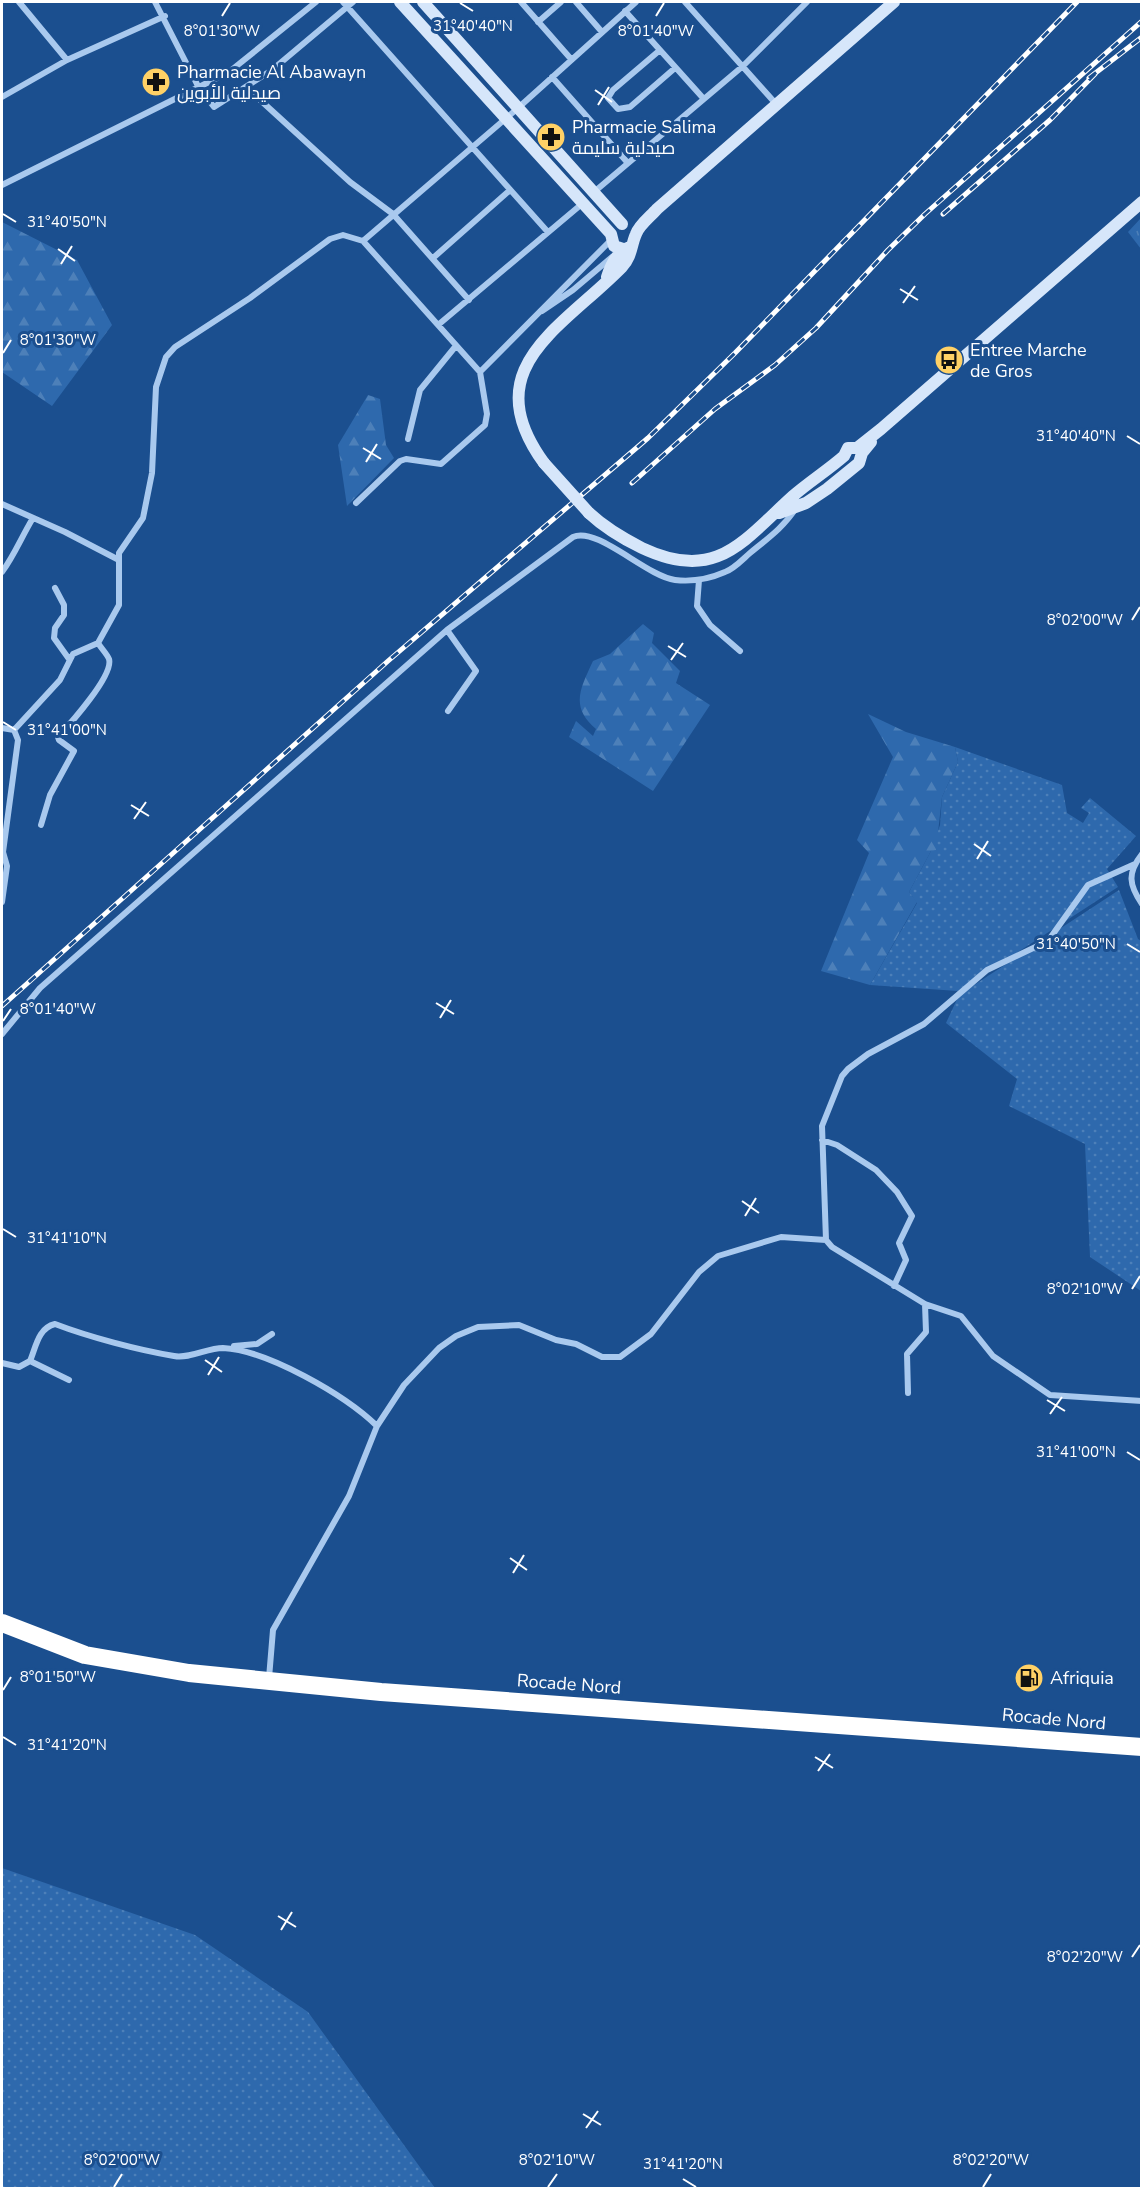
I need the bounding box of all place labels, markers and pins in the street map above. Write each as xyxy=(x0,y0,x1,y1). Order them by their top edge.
place label: Pharmacie Al Abawayn صيدلية الأبوين xyxy=(177,60,366,105)
pharmacy icon: Pharmacie Al Abawayn صيدلية الأبوين xyxy=(140,66,172,98)
place label: Pharmacie Salima صيدلية سليمة xyxy=(572,115,716,160)
pharmacy icon: Pharmacie Salima صيدلية سليمة xyxy=(535,121,567,153)
place label: Entree Marche de Gros xyxy=(970,338,1087,383)
bus stop icon: Entree Marche de Gros xyxy=(933,344,965,376)
fuel station icon: Afriquia xyxy=(1013,1662,1045,1694)
place label: Afriquia xyxy=(1050,1666,1114,1690)

